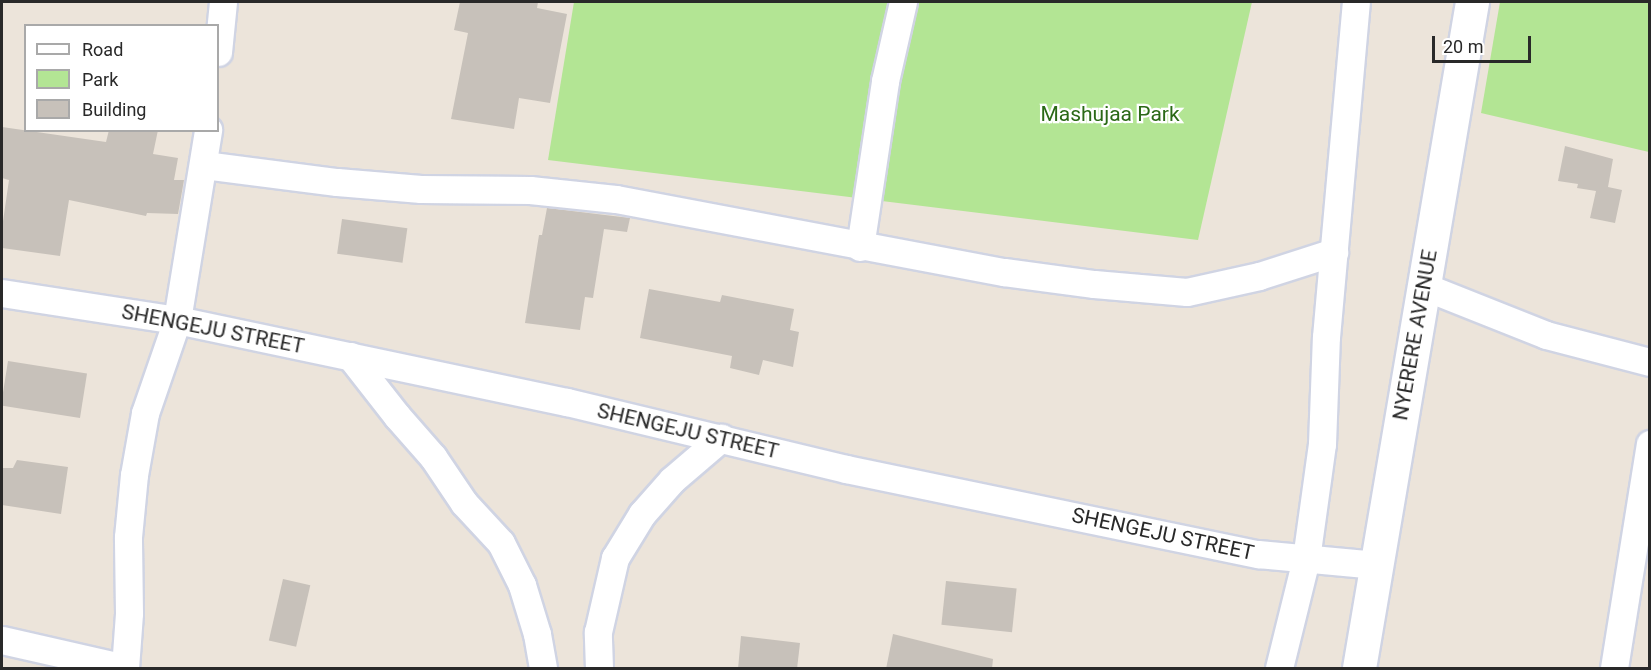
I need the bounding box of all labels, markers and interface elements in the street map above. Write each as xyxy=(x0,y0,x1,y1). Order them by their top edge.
legend xyxy=(24,24,219,132)
scale bar xyxy=(1435,24,1534,62)
text: 20 m xyxy=(1443,36,1483,57)
text: Road xyxy=(82,39,123,60)
text: Park xyxy=(82,69,118,90)
text: Building xyxy=(82,99,146,120)
park label: Mashujaa Park xyxy=(1040,101,1180,127)
street label: NYERERE AVENUE xyxy=(1388,248,1442,422)
street label: SHENGEJU STREET xyxy=(120,299,306,359)
street label: SHENGEJU STREET xyxy=(595,398,781,464)
street label: SHENGEJU STREET xyxy=(1070,502,1256,566)

